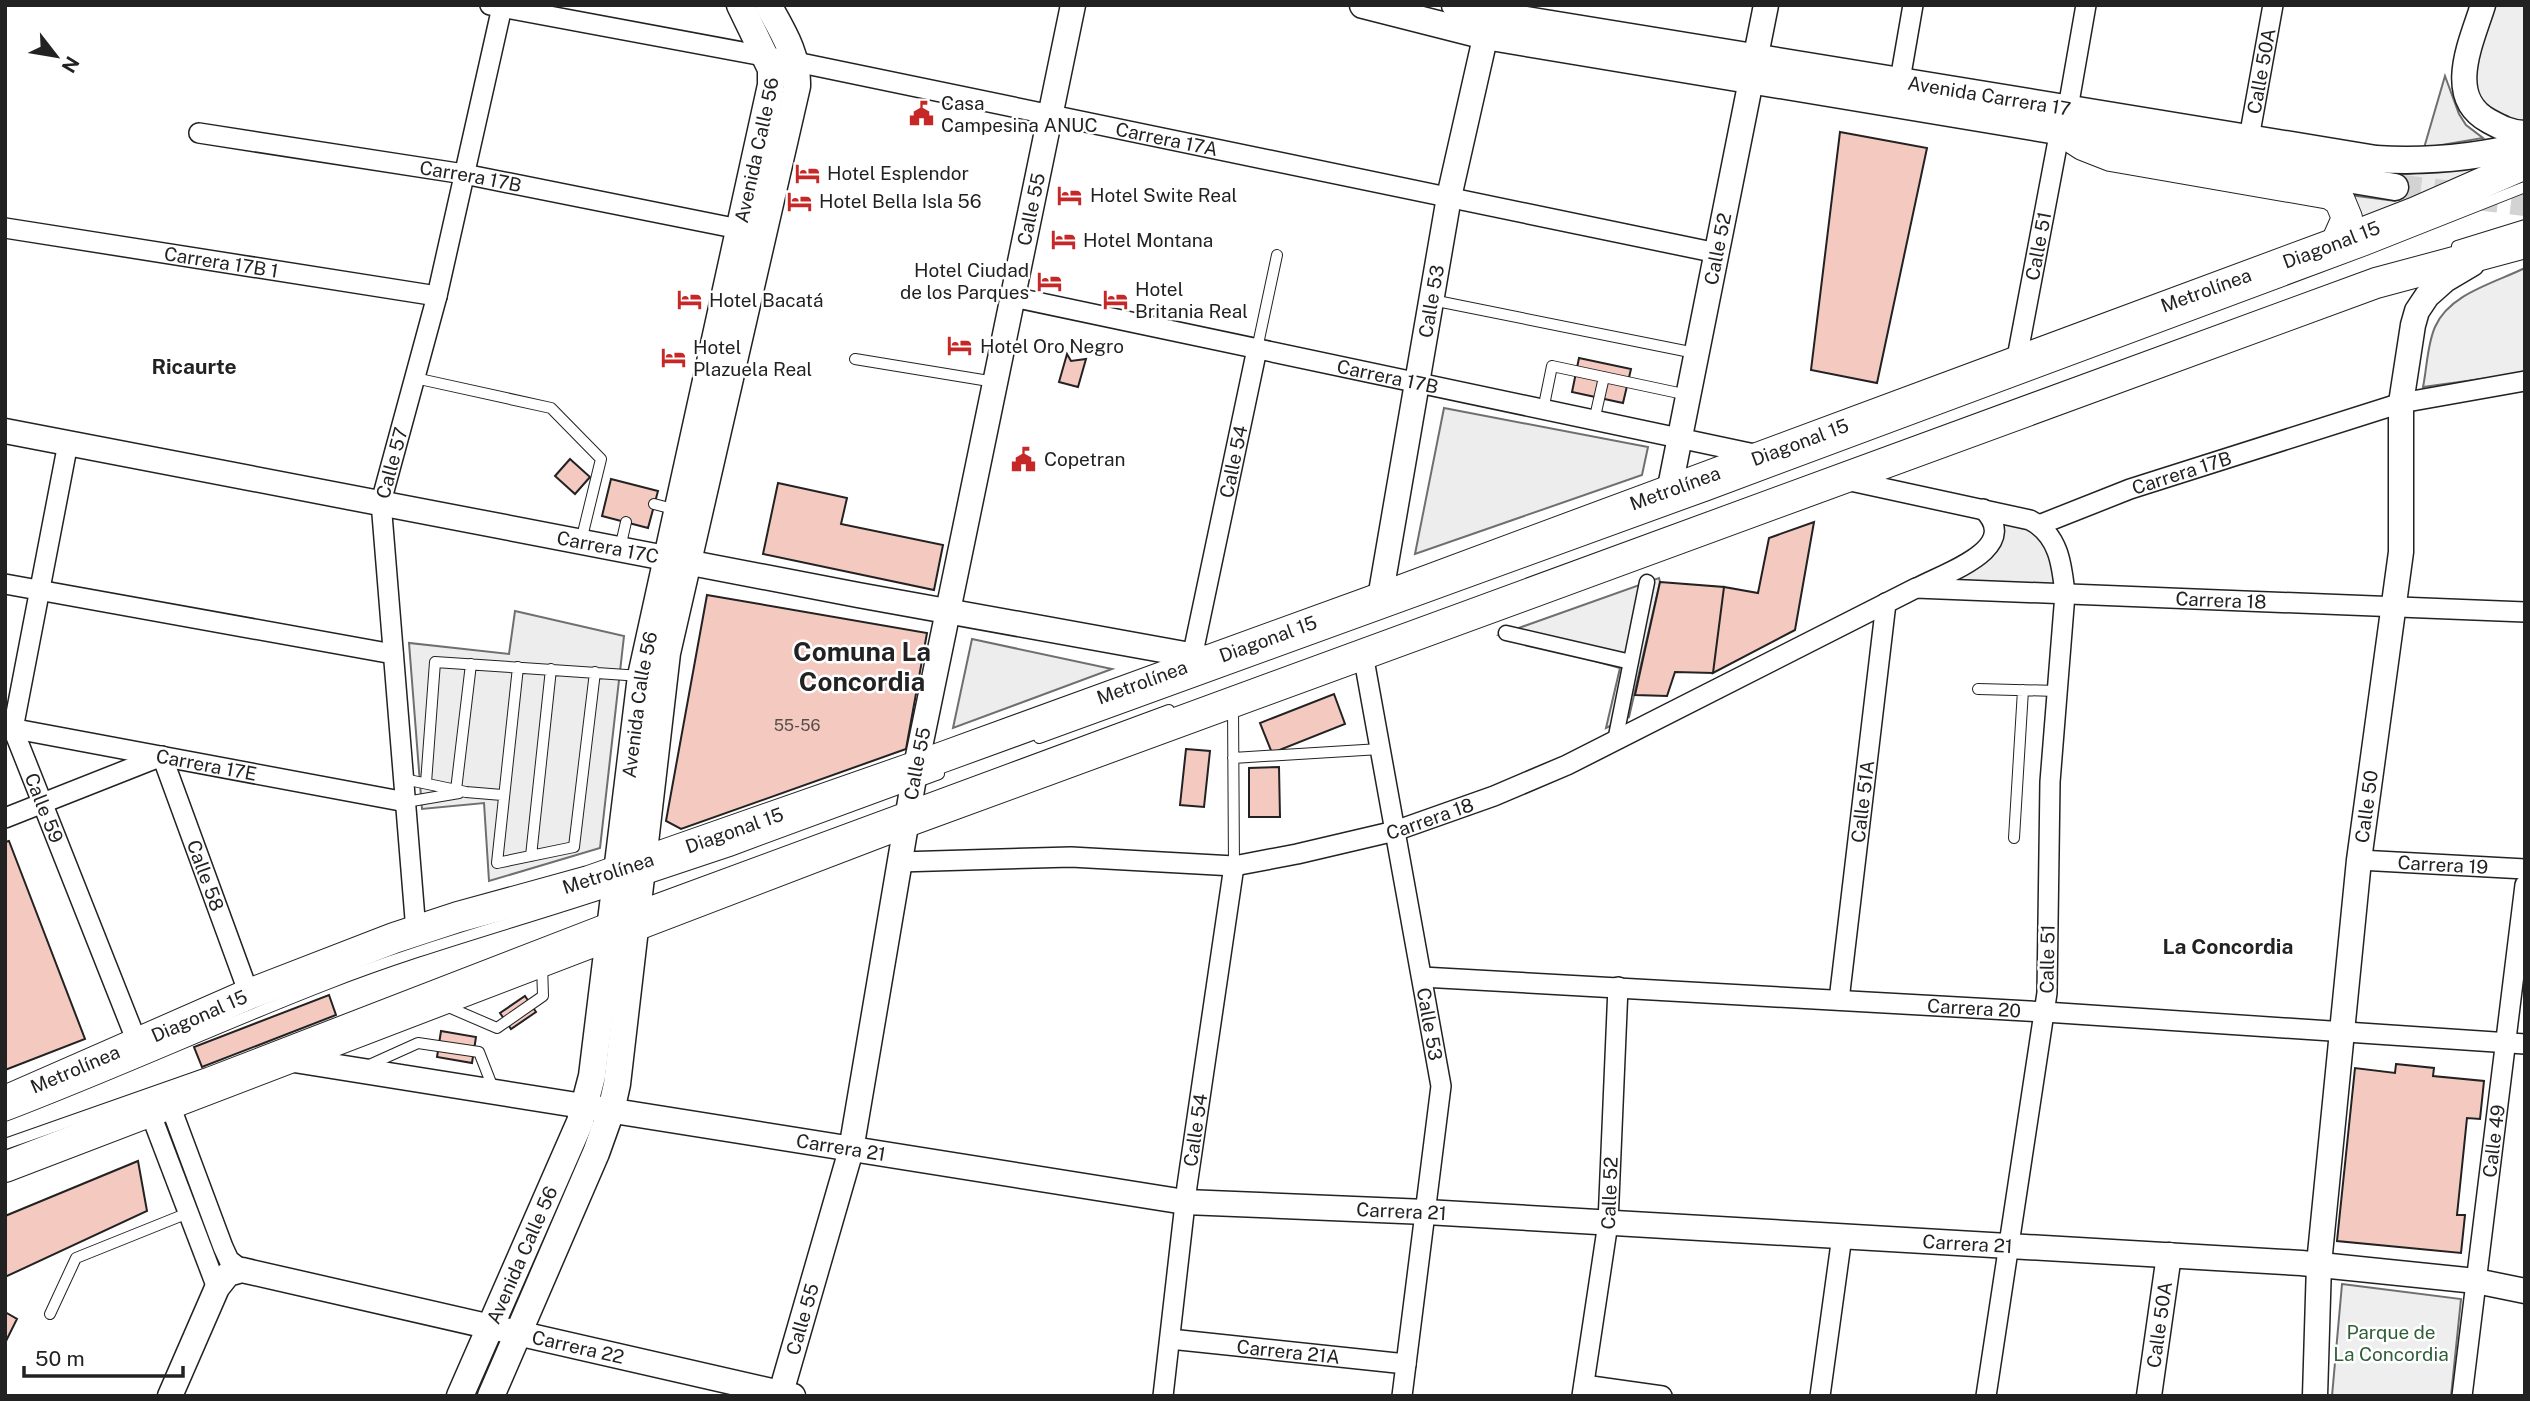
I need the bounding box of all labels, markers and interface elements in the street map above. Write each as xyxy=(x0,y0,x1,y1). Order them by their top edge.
north arrow xyxy=(21,21,91,91)
street label: Calle 50A xyxy=(2243,26,2280,116)
text: N xyxy=(57,53,84,77)
street label: Avenida Carrera 17 xyxy=(1906,72,2072,120)
street label: Avenida Calle 56 xyxy=(730,78,782,225)
place label: Casa Campesina ANUC xyxy=(941,92,1098,136)
public building icon: Casa Campesina ANUC xyxy=(907,100,935,128)
street label: Carrera 17A xyxy=(1114,118,1220,160)
street label: Carrera 17B xyxy=(418,156,523,196)
hotel icon: Hotel Esplendor xyxy=(793,159,821,187)
place label: Hotel Esplendor xyxy=(827,162,969,184)
street label: Calle 55 xyxy=(1013,171,1049,248)
hotel icon: Hotel Swite Real xyxy=(1056,181,1084,209)
place label: Hotel Swite Real xyxy=(1090,184,1237,206)
hotel icon: Hotel Bella Isla 56 xyxy=(785,187,813,215)
place label: Hotel Bella Isla 56 xyxy=(819,190,982,212)
street label: Calle 51 xyxy=(2021,210,2055,282)
street label: Calle 52 xyxy=(1700,211,1735,287)
street label: Diagonal 15 xyxy=(2279,216,2383,273)
hotel icon: Hotel Montana xyxy=(1049,226,1077,254)
place label: Hotel Montana xyxy=(1083,229,1213,251)
street label: Carrera 17B 1 xyxy=(163,242,280,282)
place label: Hotel Ciudad de los Parques xyxy=(900,259,1029,303)
street label: Calle 53 xyxy=(1414,263,1448,340)
street label: Metrolínea xyxy=(2158,263,2254,317)
hotel icon: Hotel Ciudad de los Parques xyxy=(1035,267,1063,295)
place label: Hotel Britania Real xyxy=(1135,278,1248,322)
hotel icon: Hotel Bacatá xyxy=(675,286,703,314)
hotel icon: Hotel Britania Real xyxy=(1101,286,1129,314)
place label: Hotel Bacatá xyxy=(709,289,823,311)
hotel icon: Hotel Oro Negro xyxy=(946,332,974,360)
place label: Hotel Oro Negro xyxy=(980,335,1124,357)
place label: Hotel Plazuela Real xyxy=(693,336,812,380)
hotel icon: Hotel Plazuela Real xyxy=(659,344,687,372)
district label: Ricaurte xyxy=(151,354,237,379)
street label: Carrera 17B xyxy=(1335,355,1440,398)
street label: Diagonal 15 xyxy=(1748,414,1852,470)
street label: Calle 54 xyxy=(1215,423,1252,500)
street label: Calle 57 xyxy=(371,425,412,501)
public building icon: Copetran xyxy=(1010,445,1038,473)
street label: Carrera 17B xyxy=(2129,447,2234,499)
place label: Copetran xyxy=(1044,448,1125,470)
street label: Metrolínea xyxy=(1627,461,1723,515)
street label: Carrera 17C xyxy=(555,526,661,567)
street label: Carrera 18 xyxy=(2175,587,2267,613)
street label: Diagonal 15 xyxy=(1216,611,1320,667)
street label: Avenida Calle 56 xyxy=(618,629,662,779)
district label: Comuna La Concordia xyxy=(793,636,931,697)
street label: Metrolínea xyxy=(1094,655,1190,709)
house number: 55-56 xyxy=(774,716,820,735)
street label: Calle 55 xyxy=(899,725,935,802)
street label: Carrera 17E xyxy=(154,744,259,785)
street label: Calle 51A xyxy=(1847,759,1878,844)
street label: Calle 50 xyxy=(2350,769,2382,844)
street label: Calle 59 xyxy=(20,770,68,846)
street label: Carrera 18 xyxy=(1384,793,1476,844)
street label: Diagonal 15 xyxy=(682,803,786,857)
street label: Calle 58 xyxy=(183,837,229,914)
street label: Metrolínea xyxy=(559,848,657,898)
street label: Carrera 19 xyxy=(2397,851,2489,878)
street label: Calle 51 xyxy=(2035,924,2059,994)
district label: La Concordia xyxy=(2163,934,2293,959)
street label: Diagonal 15 xyxy=(148,985,250,1047)
street label: Calle 53 xyxy=(1412,986,1447,1062)
street label: Carrera 20 xyxy=(1927,994,2022,1022)
street label: Metrolínea xyxy=(27,1040,123,1098)
street label: Calle 54 xyxy=(1179,1092,1211,1168)
street label: Calle 49 xyxy=(2478,1103,2509,1179)
street label: Carrera 21 xyxy=(795,1129,887,1165)
street label: Calle 52 xyxy=(1597,1156,1622,1230)
street label: Avenida Calle 56 xyxy=(482,1183,562,1327)
street label: Carrera 21 xyxy=(1356,1198,1447,1224)
street label: Carrera 21 xyxy=(1922,1230,2013,1257)
street label: Calle 50A xyxy=(2142,1280,2176,1369)
street label: Calle 55 xyxy=(781,1281,823,1358)
park label: Parque de La Concordia xyxy=(2333,1321,2449,1365)
street label: Carrera 22 xyxy=(530,1326,626,1368)
scale bar xyxy=(24,1334,184,1378)
street label: Carrera 21A xyxy=(1236,1335,1341,1368)
text: 50 m xyxy=(35,1346,85,1371)

